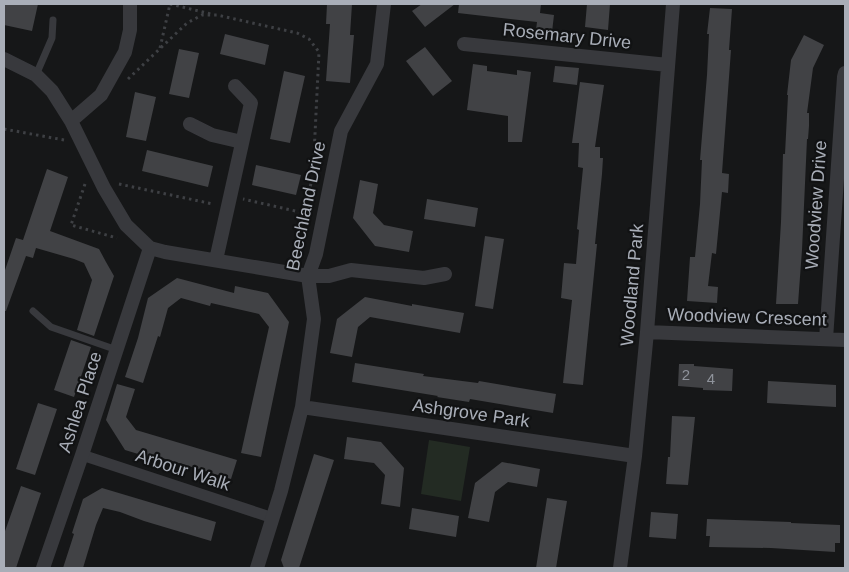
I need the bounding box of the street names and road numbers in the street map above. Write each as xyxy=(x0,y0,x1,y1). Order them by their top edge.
street label: Rosemary Drive xyxy=(502,19,632,53)
street label: Beechland Drive xyxy=(282,139,330,273)
street label: Woodview Drive xyxy=(801,140,831,270)
street label: Woodland Park xyxy=(617,222,647,347)
street label: Woodview Crescent xyxy=(667,304,827,330)
street label: Ashlea Place xyxy=(54,349,106,455)
street label: Ashgrove Park xyxy=(411,395,532,431)
street label: Arbour Walk xyxy=(133,445,234,495)

